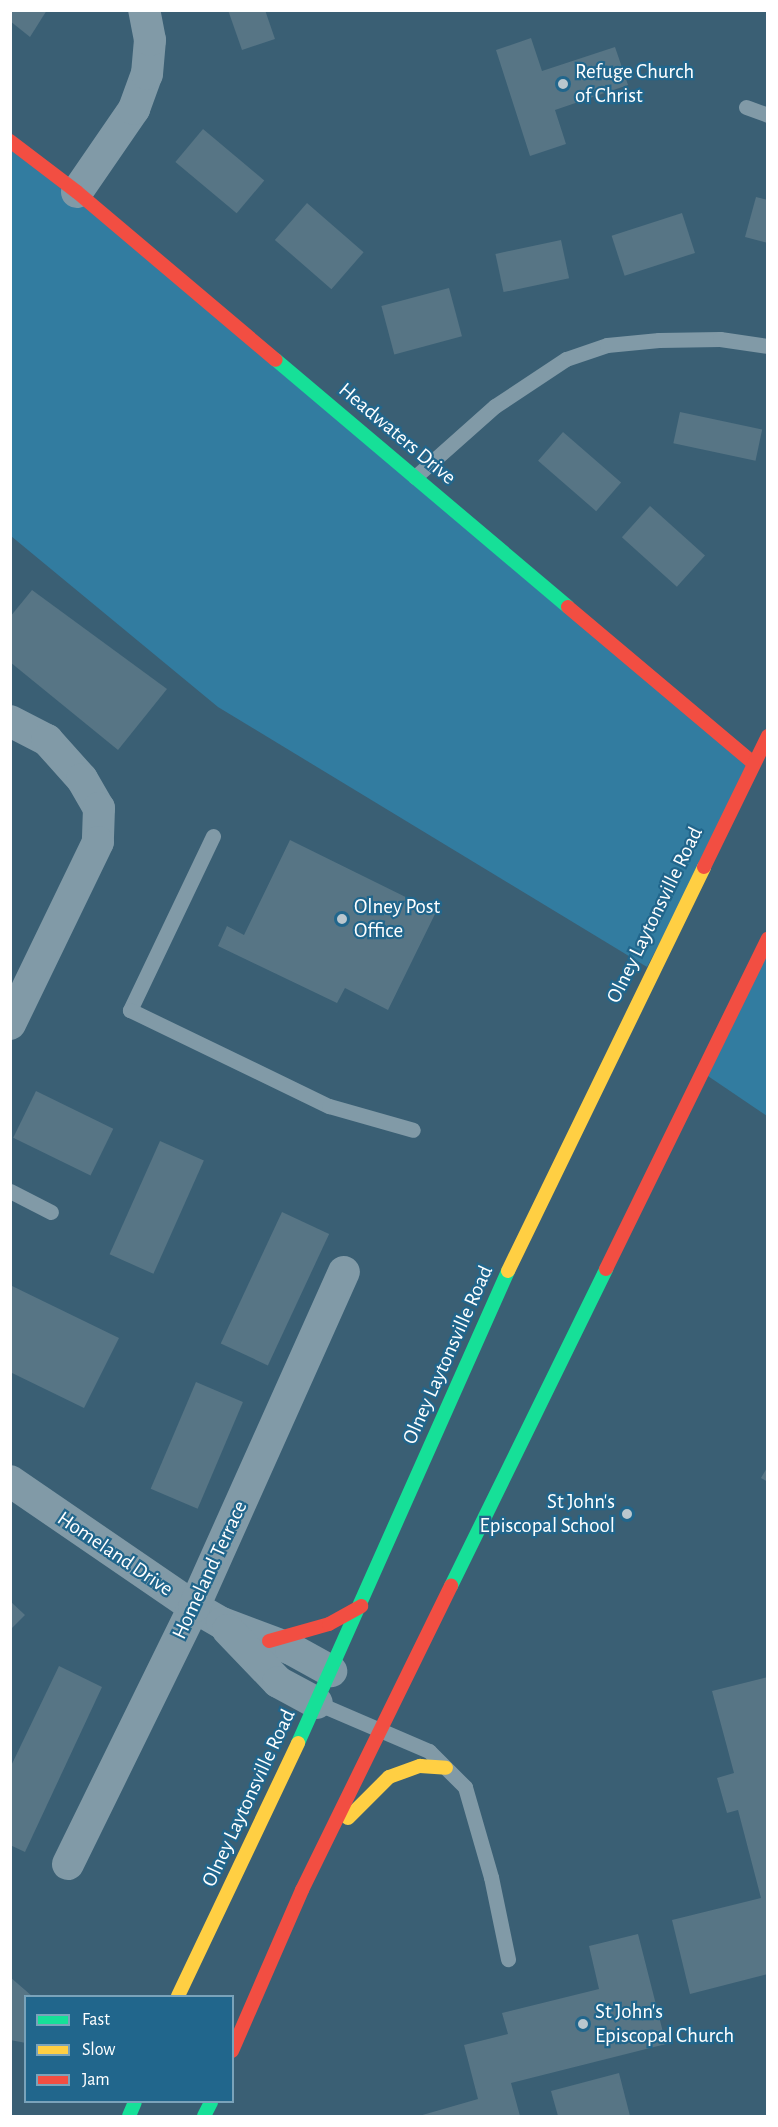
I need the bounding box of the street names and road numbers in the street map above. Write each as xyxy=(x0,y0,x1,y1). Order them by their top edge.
street label: Headwaters Drive xyxy=(333,378,461,490)
street label: Olney Laytonsville Road xyxy=(601,823,709,1007)
street label: Olney Laytonsville Road xyxy=(397,1262,499,1448)
street label: Homeland Terrace xyxy=(167,1497,253,1643)
street label: Homeland Drive xyxy=(52,1506,178,1602)
street label: Olney Laytonsville Road xyxy=(197,1705,301,1891)

